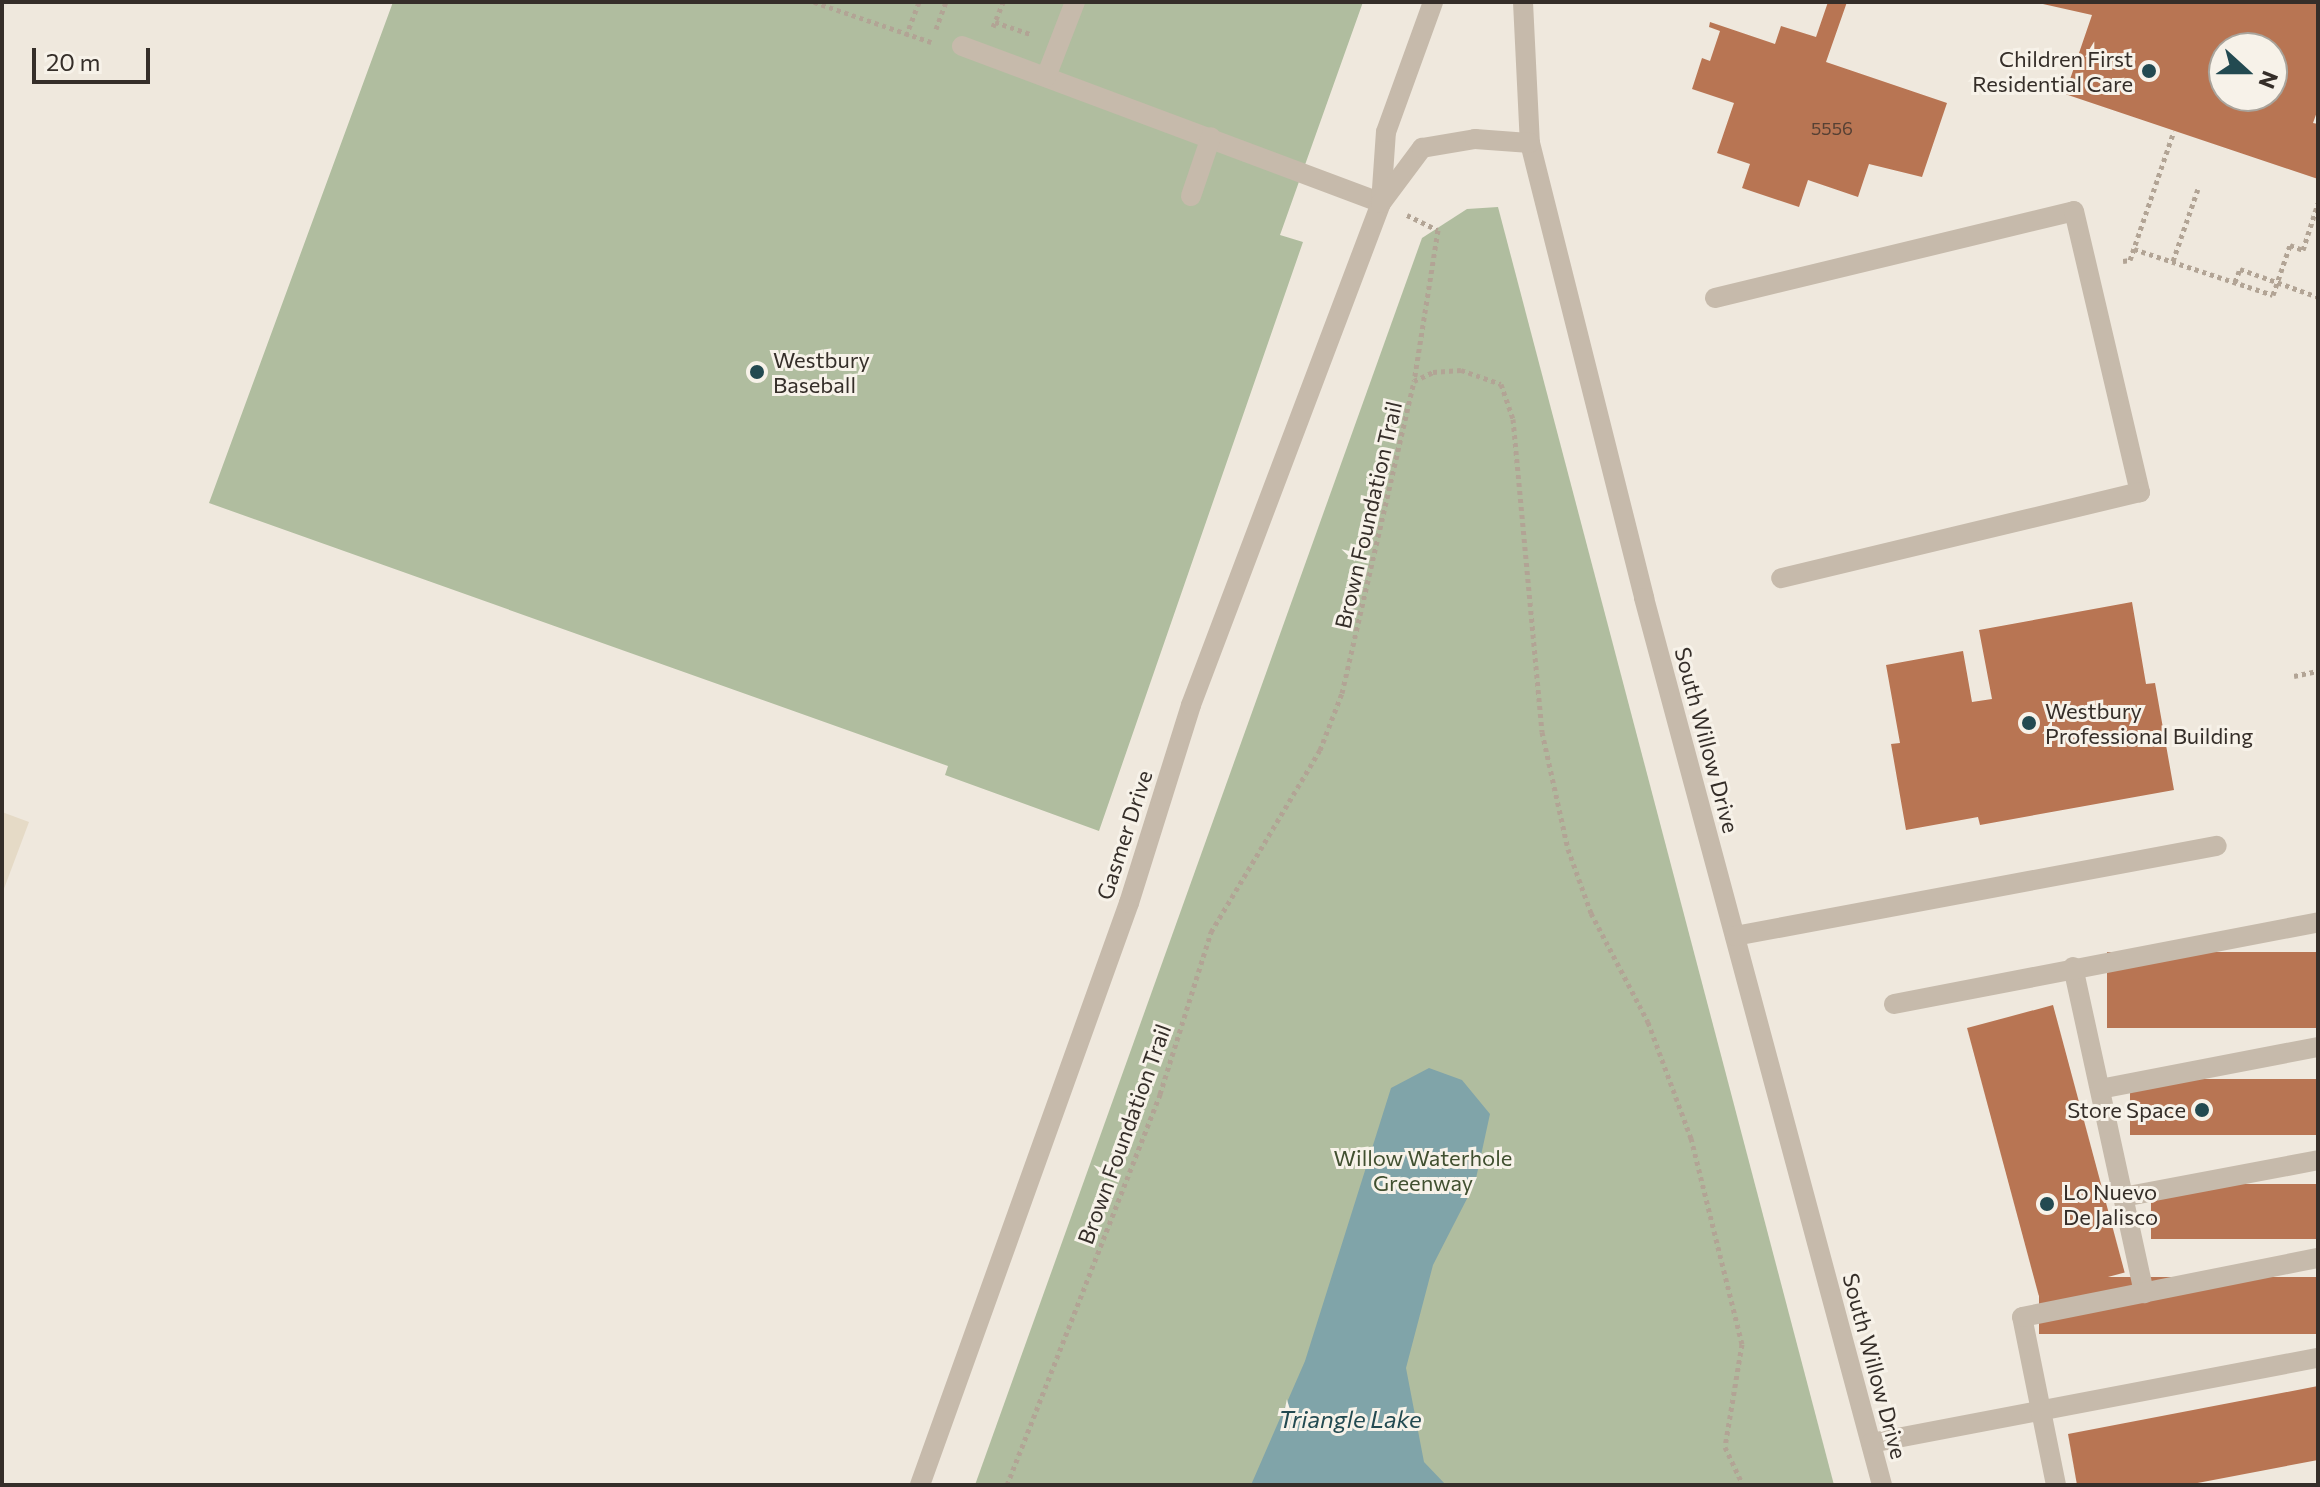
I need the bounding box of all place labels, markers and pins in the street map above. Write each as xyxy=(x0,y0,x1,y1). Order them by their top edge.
place label: Children First Residential Care xyxy=(1972,45,2133,96)
marker: Children First Residential Care xyxy=(2140,62,2158,80)
place label: Westbury Baseball xyxy=(773,346,870,398)
marker: Westbury Baseball xyxy=(748,363,766,381)
place label: Westbury Professional Building xyxy=(2045,697,2253,748)
marker: Westbury Professional Building xyxy=(2020,714,2038,732)
place label: Store Space xyxy=(2067,1097,2186,1123)
marker: Store Space xyxy=(2193,1101,2211,1119)
place label: Lo Nuevo De Jalisco xyxy=(2063,1178,2158,1230)
marker: Lo Nuevo De Jalisco xyxy=(2038,1195,2056,1213)

